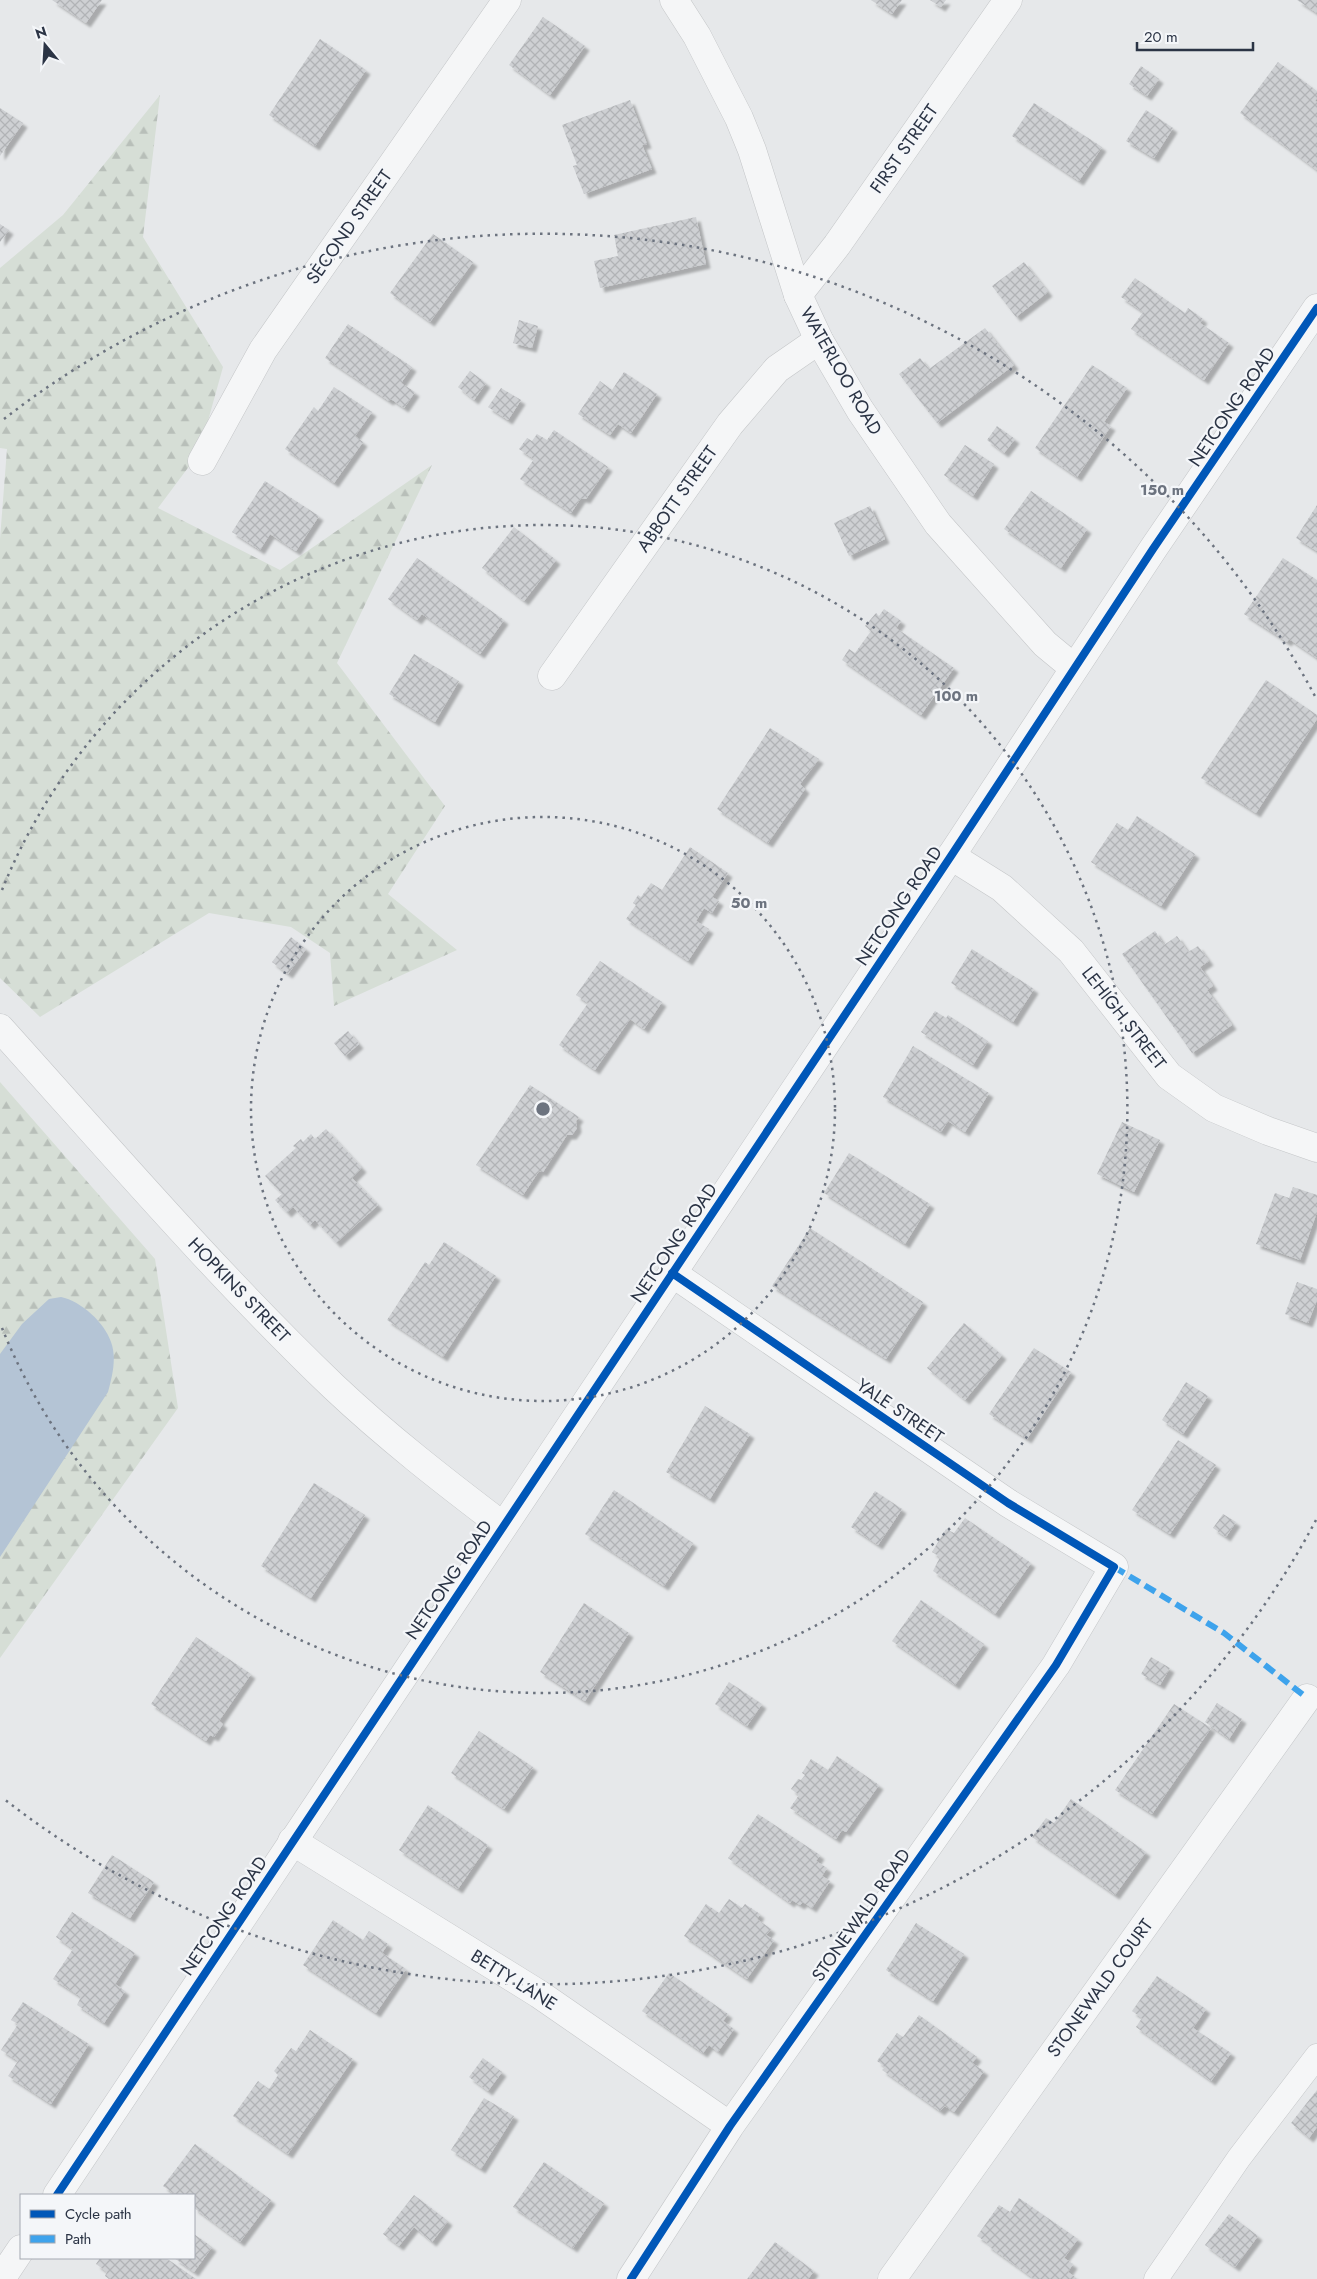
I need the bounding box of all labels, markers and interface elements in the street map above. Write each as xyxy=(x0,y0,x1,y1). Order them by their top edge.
north arrow xyxy=(20,20,70,70)
scale bar xyxy=(1137,20,1253,52)
text: N xyxy=(33,21,49,44)
text: 20 m xyxy=(1144,26,1178,48)
street label: FIRST STREET xyxy=(864,99,945,199)
street label: SECOND STREET xyxy=(300,164,399,289)
street label: WATERLOO ROAD xyxy=(794,302,888,440)
street label: NETCONG ROAD xyxy=(1182,342,1282,472)
street label: ABBOTT STREET xyxy=(631,440,724,558)
text: 150 m xyxy=(1140,479,1184,501)
text: 100 m xyxy=(934,685,978,707)
street label: NETCONG ROAD xyxy=(849,841,949,971)
text: 50 m xyxy=(731,892,767,914)
street label: LEHIGH STREET xyxy=(1076,961,1173,1075)
centre of rings xyxy=(534,1100,552,1118)
street label: NETCONG ROAD xyxy=(624,1178,724,1308)
street label: HOPKINS STREET xyxy=(182,1232,296,1349)
street label: YALE STREET xyxy=(851,1372,949,1450)
street label: NETCONG ROAD xyxy=(399,1515,499,1645)
street label: STONEWALD ROAD xyxy=(805,1843,917,1987)
street label: NETCONG ROAD xyxy=(174,1851,274,1981)
street label: STONEWALD COURT xyxy=(1041,1913,1159,2063)
street label: BETTY LANE xyxy=(466,1943,562,2017)
legend xyxy=(20,2194,195,2259)
text: Cycle path xyxy=(65,2203,132,2225)
text: Path xyxy=(65,2228,91,2250)

